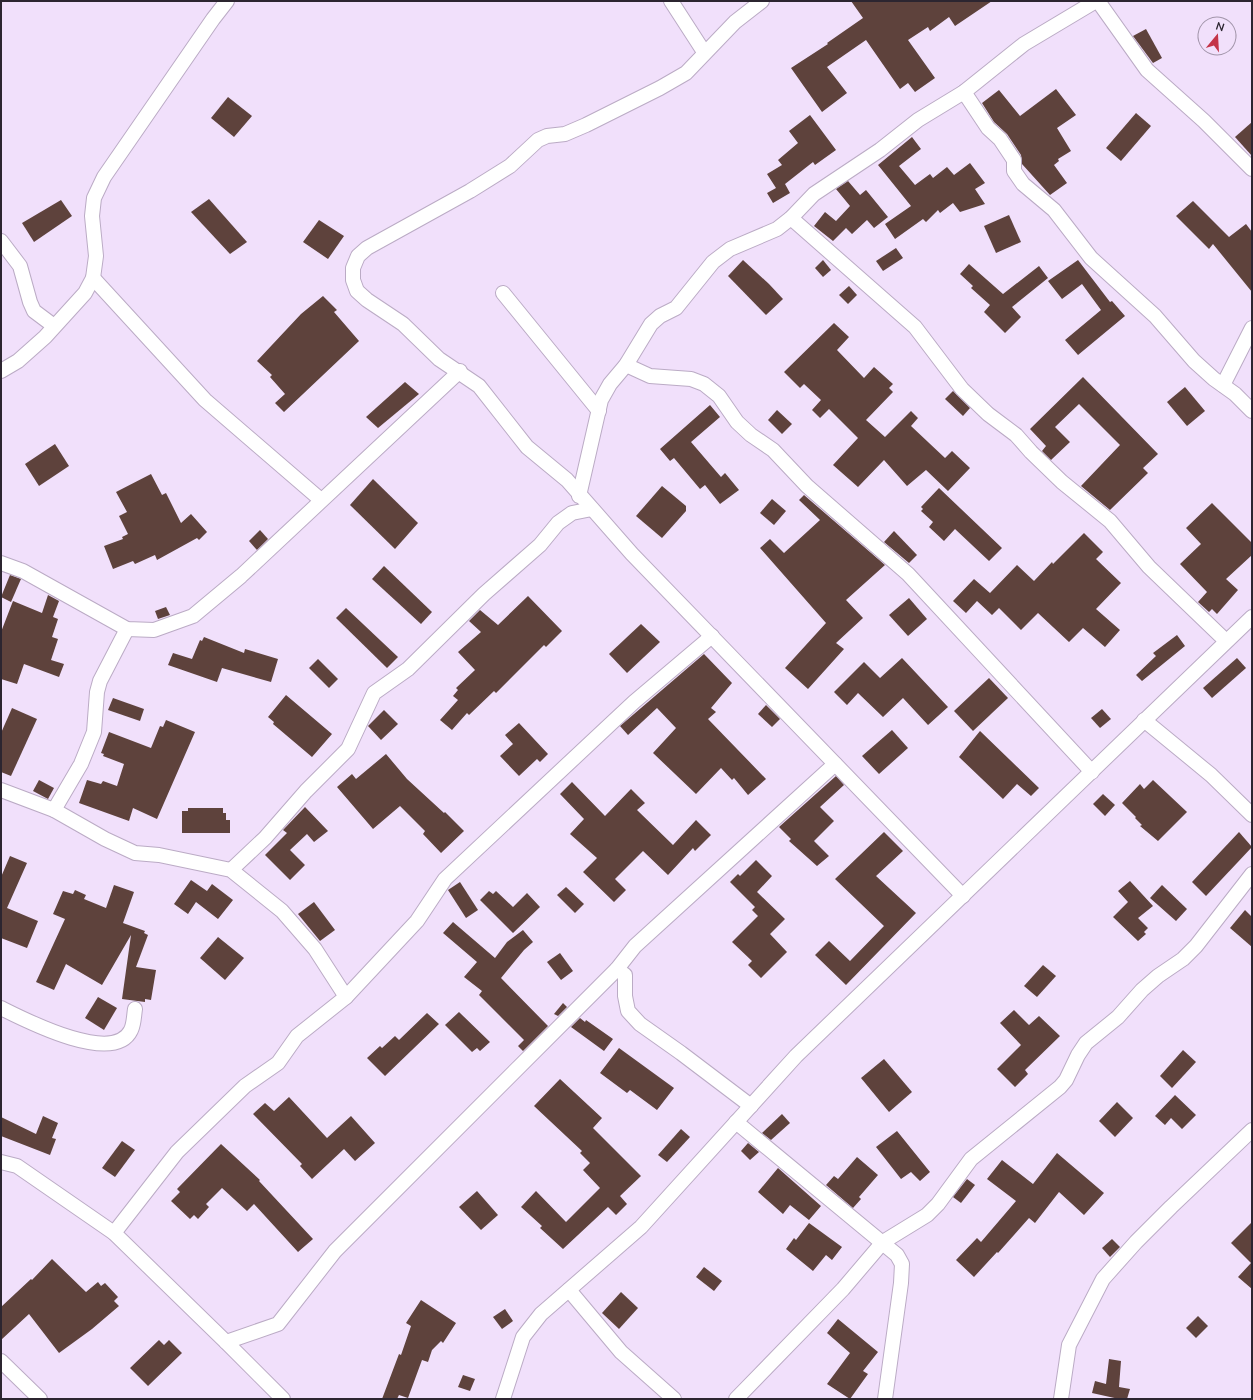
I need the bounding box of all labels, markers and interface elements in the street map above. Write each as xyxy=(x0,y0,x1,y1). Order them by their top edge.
north arrow xyxy=(1197,16,1237,56)
text: N xyxy=(1214,19,1226,34)

